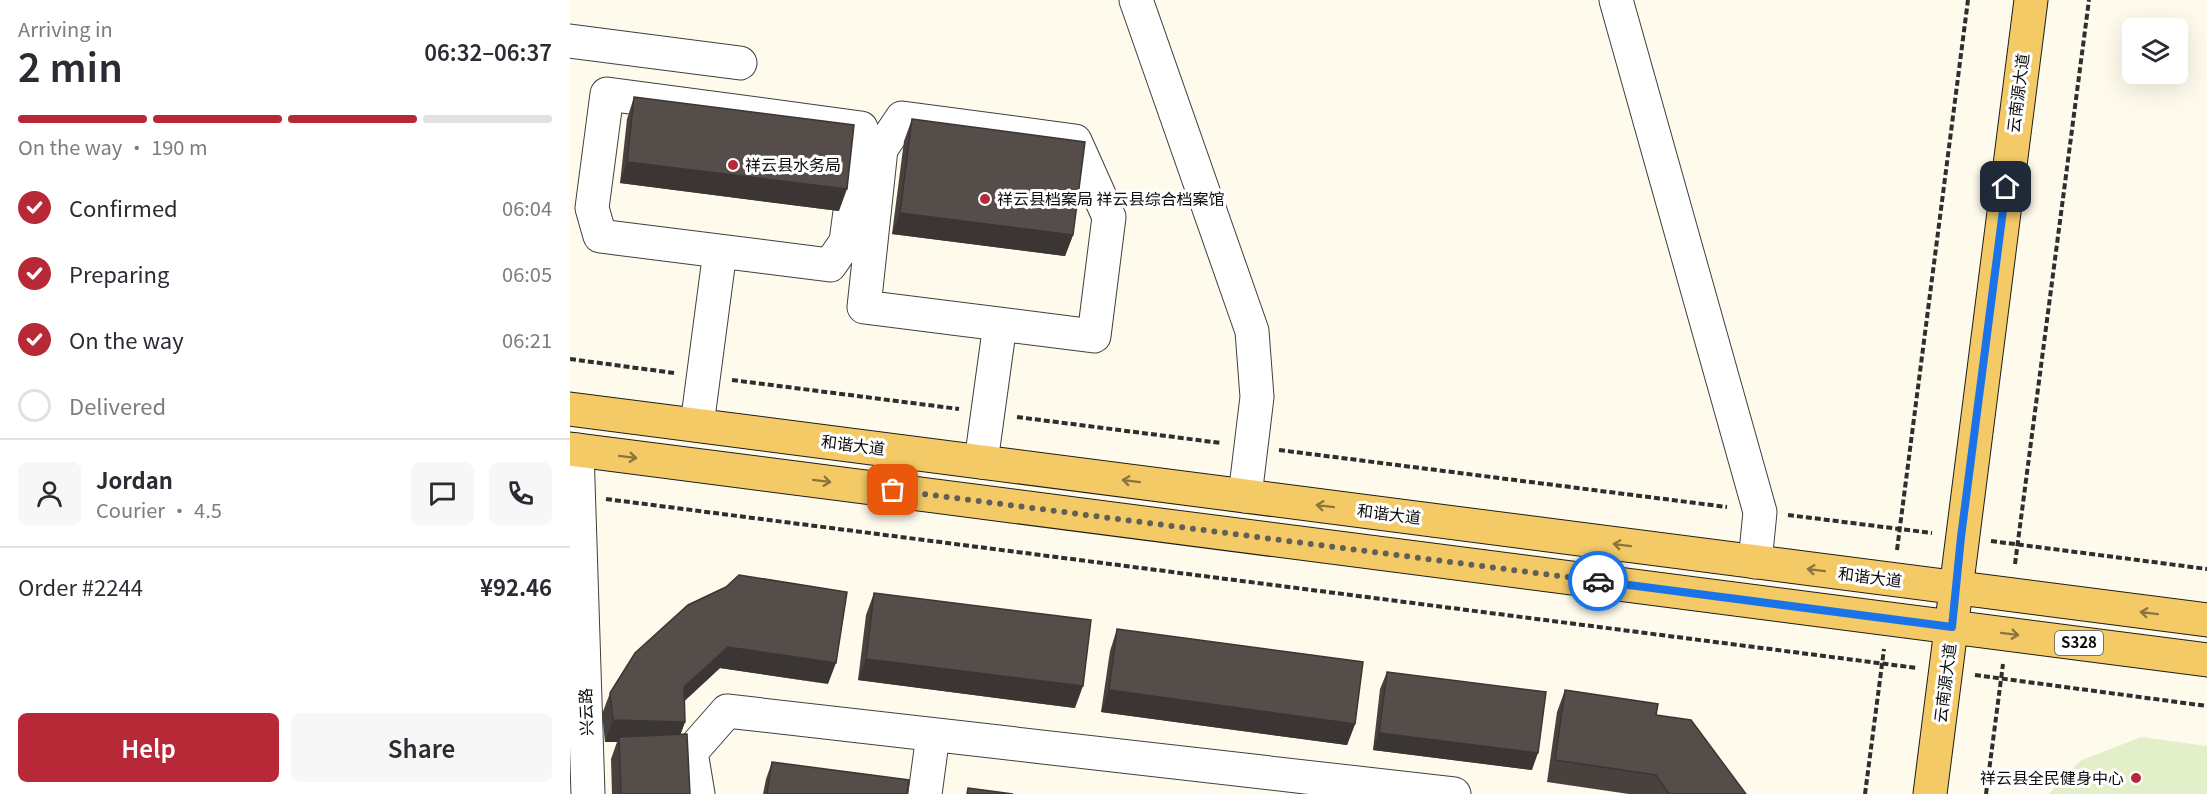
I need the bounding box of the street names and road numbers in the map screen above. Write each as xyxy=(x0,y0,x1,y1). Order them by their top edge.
street label: 云南源大道 xyxy=(2000,52,2034,134)
street label: 和谐大道 xyxy=(820,428,886,460)
street label: 和谐大道 xyxy=(1356,497,1422,529)
street label: 和谐大道 xyxy=(1837,560,1903,592)
road number: S328 xyxy=(2055,631,2103,655)
street label: 云南源大道 xyxy=(1927,642,1961,724)
street label: 兴云路 xyxy=(572,688,598,736)

